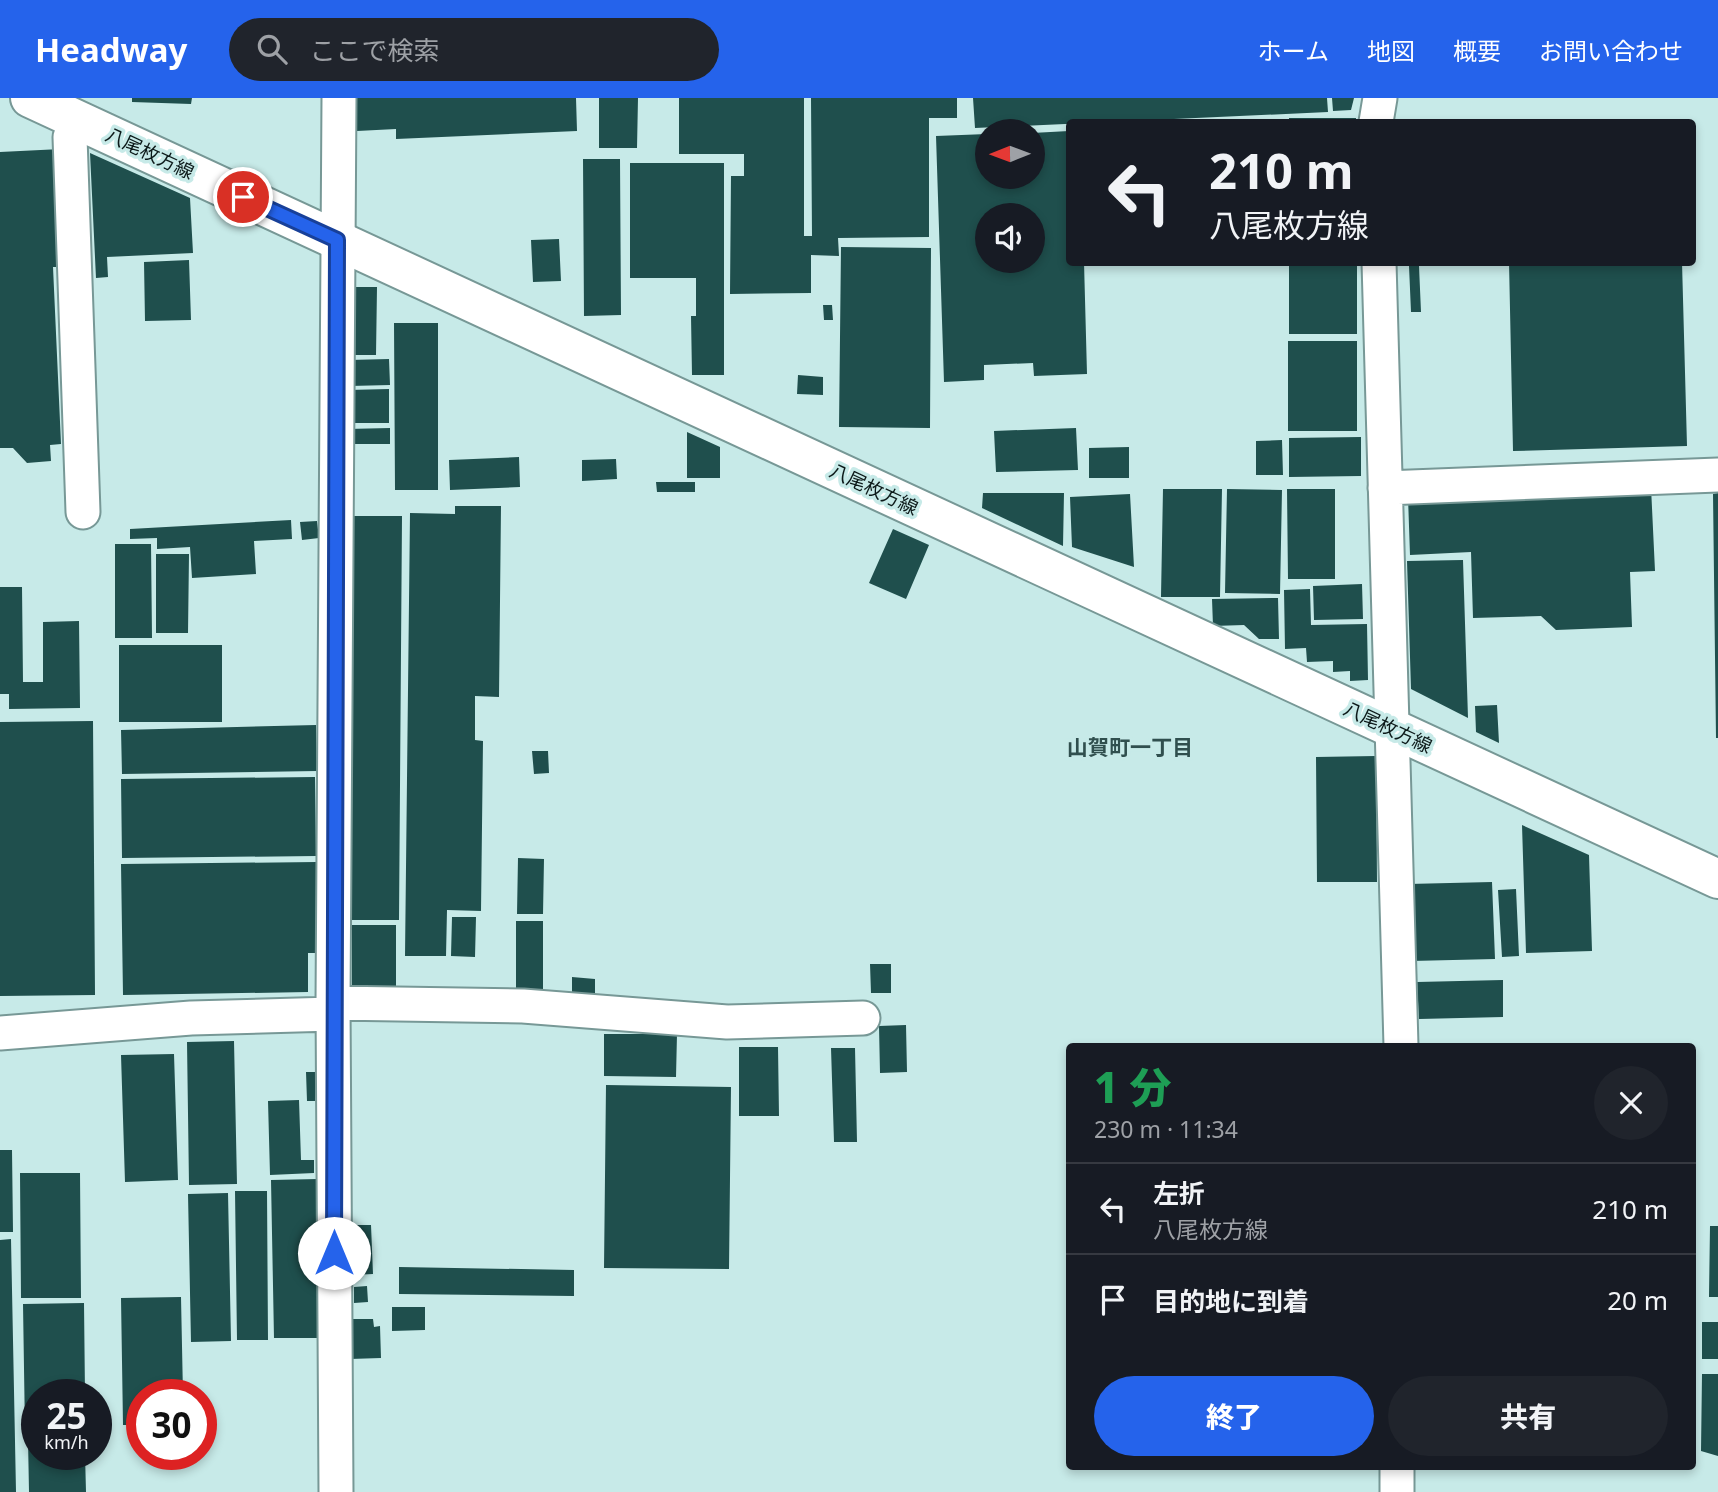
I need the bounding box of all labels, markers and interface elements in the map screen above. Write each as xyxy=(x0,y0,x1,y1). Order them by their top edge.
search box xyxy=(229,18,719,81)
text: Headway xyxy=(35,27,187,72)
icon: search xyxy=(253,30,291,68)
text: ここで検索 xyxy=(309,32,439,68)
text: ホーム xyxy=(1258,34,1329,67)
text: 地図 xyxy=(1367,34,1415,67)
text: 概要 xyxy=(1453,34,1501,67)
text: お問い合わせ xyxy=(1539,34,1683,67)
north arrow xyxy=(975,119,1045,189)
map controls xyxy=(975,119,1045,273)
street label: 八尾枚方線 xyxy=(101,121,199,185)
text: 210 m xyxy=(1209,137,1354,203)
icon: left xyxy=(1094,147,1185,238)
pin xyxy=(213,167,273,227)
icon: arrive xyxy=(224,178,262,216)
button: sound xyxy=(975,203,1045,273)
text: 八尾枚方線 xyxy=(1209,203,1369,246)
street label: 八尾枚方線 xyxy=(825,457,923,521)
street label: 八尾枚方線 xyxy=(1339,695,1437,759)
district label: 山賀町一丁目 xyxy=(1067,733,1193,761)
text: 1 分 xyxy=(1094,1058,1171,1115)
button: close xyxy=(1594,1066,1668,1140)
text: 230 m · 11:34 xyxy=(1094,1113,1238,1145)
text: 左折 xyxy=(1153,1175,1205,1211)
icon: left xyxy=(1094,1190,1132,1228)
text: 210 m xyxy=(1592,1191,1668,1227)
text: 八尾枚方線 xyxy=(1153,1213,1268,1245)
position arrow xyxy=(297,1216,371,1290)
icon: arrive xyxy=(1094,1281,1132,1319)
text: 20 m xyxy=(1607,1282,1668,1318)
text: 目的地に到着 xyxy=(1153,1283,1309,1319)
button: 終了 xyxy=(1094,1376,1374,1456)
button: 共有 xyxy=(1388,1376,1668,1456)
speed limit sign: 30 xyxy=(126,1379,217,1470)
text: 25 xyxy=(46,1392,87,1439)
text: km/h xyxy=(44,1430,89,1454)

